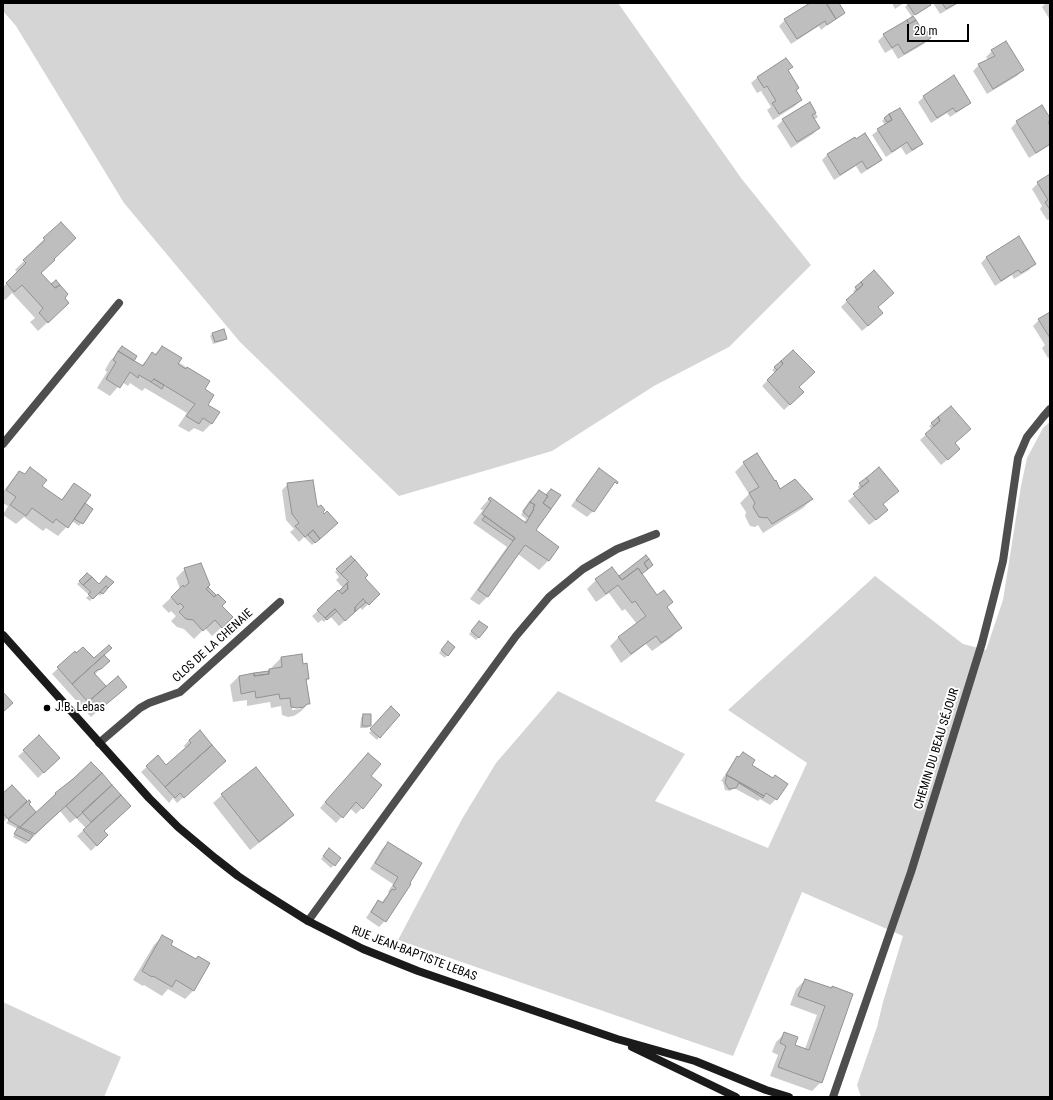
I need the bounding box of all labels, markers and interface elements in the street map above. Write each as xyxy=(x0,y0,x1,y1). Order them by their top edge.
scale bar xyxy=(909,16,971,42)
text: 20 m xyxy=(914,24,938,38)
street label: CLOS DE LA CHENAIE xyxy=(170,606,256,686)
street label: CHEMIN DU BEAU SÉJOUR xyxy=(912,687,962,811)
place label: J.B. Lebas xyxy=(55,701,105,715)
marker: J.B. Lebas xyxy=(42,703,52,713)
street label: RUE JEAN-BAPTISTE LEBAS xyxy=(349,923,479,985)

